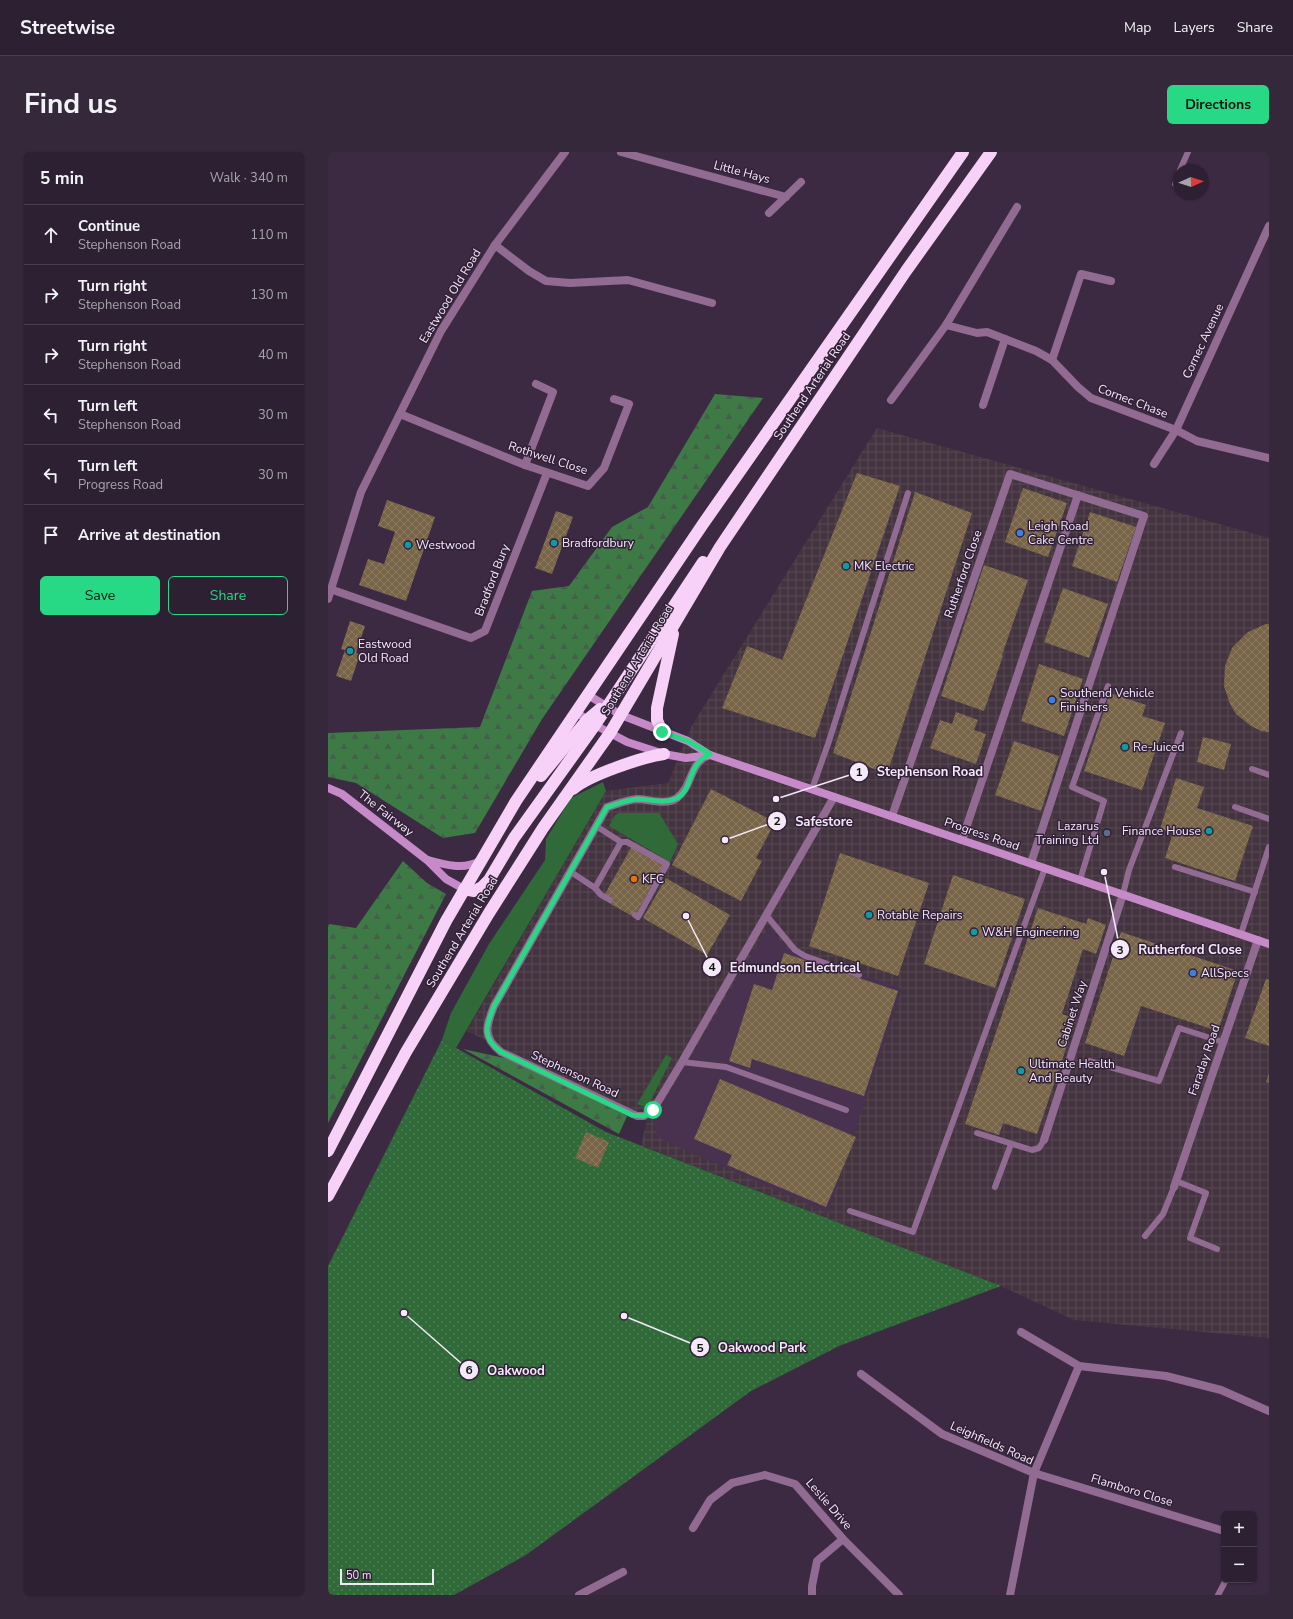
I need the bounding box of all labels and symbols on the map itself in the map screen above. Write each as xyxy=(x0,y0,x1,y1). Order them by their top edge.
street label: Little Hays xyxy=(712,157,772,187)
north arrow xyxy=(1173,164,1209,200)
street label: Eastwood Old Road xyxy=(415,246,485,346)
street label: Cornec Avenue xyxy=(1179,301,1227,381)
street label: Southend Arterial Road xyxy=(770,329,854,443)
street label: Cornec Chase xyxy=(1096,380,1170,422)
street label: Rothwell Close xyxy=(506,438,590,478)
place label: Leigh Road Cake Centre xyxy=(1028,518,1093,548)
street label: Rutherford Close xyxy=(940,528,986,620)
marker: Leigh Road Cake Centre xyxy=(1015,528,1025,538)
place label: Bradfordbury xyxy=(562,535,635,551)
place label: Westwood xyxy=(416,537,475,553)
marker: Bradfordbury xyxy=(549,538,559,548)
marker: Westwood xyxy=(403,540,413,550)
street label: Bradford Bury xyxy=(471,541,513,618)
place label: MK Electric xyxy=(854,558,915,574)
marker: MK Electric xyxy=(841,561,851,571)
street label: Southend Arterial Road xyxy=(597,601,677,719)
place label: Eastwood Old Road xyxy=(358,636,412,666)
marker: Eastwood Old Road xyxy=(345,646,355,656)
place label: Southend Vehicle Finishers xyxy=(1060,685,1154,715)
marker: Southend Vehicle Finishers xyxy=(1047,695,1057,705)
route end xyxy=(653,723,671,741)
place label: Re-Juiced xyxy=(1133,739,1184,755)
marker: Re-Juiced xyxy=(1120,742,1130,752)
callout: Stephenson Road xyxy=(849,759,991,784)
text: Stephenson Road xyxy=(877,763,983,781)
text: 1 xyxy=(855,764,863,780)
street label: The Fairway xyxy=(355,786,418,840)
callout: Safestore xyxy=(767,809,861,834)
text: 2 xyxy=(773,813,781,829)
text: Safestore xyxy=(795,813,853,831)
street label: Progress Road xyxy=(942,814,1022,854)
place label: Lazarus Training Ltd xyxy=(1035,818,1099,848)
place label: Finance House xyxy=(1122,823,1201,839)
marker: Finance House xyxy=(1204,826,1214,836)
marker: Lazarus Training Ltd xyxy=(1102,828,1112,838)
place label: KFC xyxy=(642,871,664,887)
street label: Southend Arterial Road xyxy=(422,873,502,991)
marker: KFC xyxy=(629,874,639,884)
place label: Rotable Repairs xyxy=(877,907,963,923)
marker: Rotable Repairs xyxy=(864,910,874,920)
place label: W&H Engineering xyxy=(982,924,1080,940)
marker: W&H Engineering xyxy=(969,927,979,937)
callout: Rutherford Close xyxy=(1110,937,1249,962)
text: Rutherford Close xyxy=(1138,941,1242,959)
text: 3 xyxy=(1116,942,1124,958)
callout: Edmundson Electrical xyxy=(702,955,868,980)
text: 4 xyxy=(708,959,716,975)
text: Edmundson Electrical xyxy=(730,959,861,977)
place label: AllSpecs xyxy=(1201,965,1249,981)
marker: AllSpecs xyxy=(1188,968,1198,978)
street label: Cabinet Way xyxy=(1054,978,1091,1050)
street label: Faraday Road xyxy=(1184,1023,1224,1097)
street label: Stephenson Road xyxy=(528,1047,622,1101)
place label: Ultimate Health And Beauty xyxy=(1029,1056,1115,1086)
marker: Ultimate Health And Beauty xyxy=(1016,1066,1026,1076)
route start xyxy=(644,1101,662,1119)
callout: Oakwood Park xyxy=(690,1335,815,1360)
text: Oakwood Park xyxy=(718,1339,807,1357)
text: 5 xyxy=(696,1340,704,1356)
callout: Oakwood xyxy=(459,1358,553,1383)
text: 6 xyxy=(465,1362,473,1378)
text: Oakwood xyxy=(487,1362,545,1380)
street label: Leighfields Road xyxy=(948,1417,1036,1469)
street label: Flamboro Close xyxy=(1089,1470,1175,1510)
street label: Leslie Drive xyxy=(802,1475,856,1533)
scale bar xyxy=(340,1567,434,1586)

